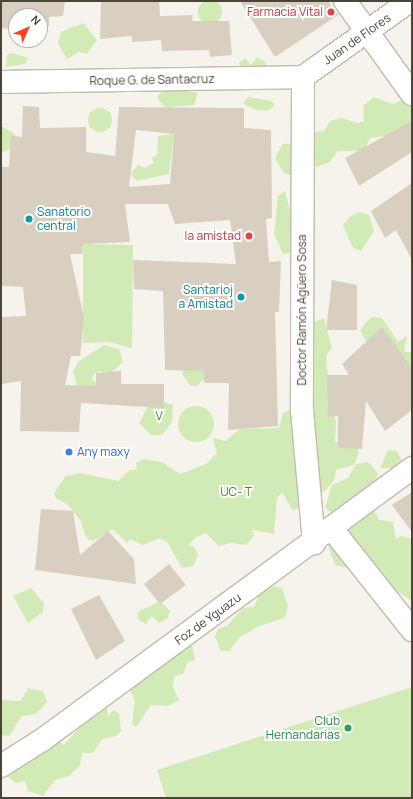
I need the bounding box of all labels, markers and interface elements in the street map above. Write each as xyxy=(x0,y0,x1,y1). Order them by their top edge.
place label: Farmacia Vital xyxy=(247,5,323,19)
marker: Farmacia Vital xyxy=(326,7,336,17)
north arrow xyxy=(8,8,48,48)
street label: Juan de Flores xyxy=(321,10,393,68)
text: N xyxy=(28,12,44,28)
street label: Roque G. de Santacruz xyxy=(89,72,215,88)
place label: Sanatorio central xyxy=(37,205,91,233)
marker: Sanatorio central xyxy=(24,214,34,224)
place label: la amistad xyxy=(185,229,241,243)
marker: la amistad xyxy=(244,231,254,241)
street label: Doctor Ramón Agüero Sosa xyxy=(295,234,309,386)
place label: Santarioj a Amistad xyxy=(178,283,233,311)
marker: Santarioj a Amistad xyxy=(236,292,246,302)
park label: V xyxy=(155,409,163,423)
place label: Any maxy xyxy=(77,445,130,459)
marker: Any maxy xyxy=(64,447,74,457)
park label: UC- T xyxy=(220,485,252,499)
street label: Foz de Yguazu xyxy=(172,590,244,648)
place label: Club Hernandarias xyxy=(266,714,340,742)
marker: Club Hernandarias xyxy=(343,723,353,733)

